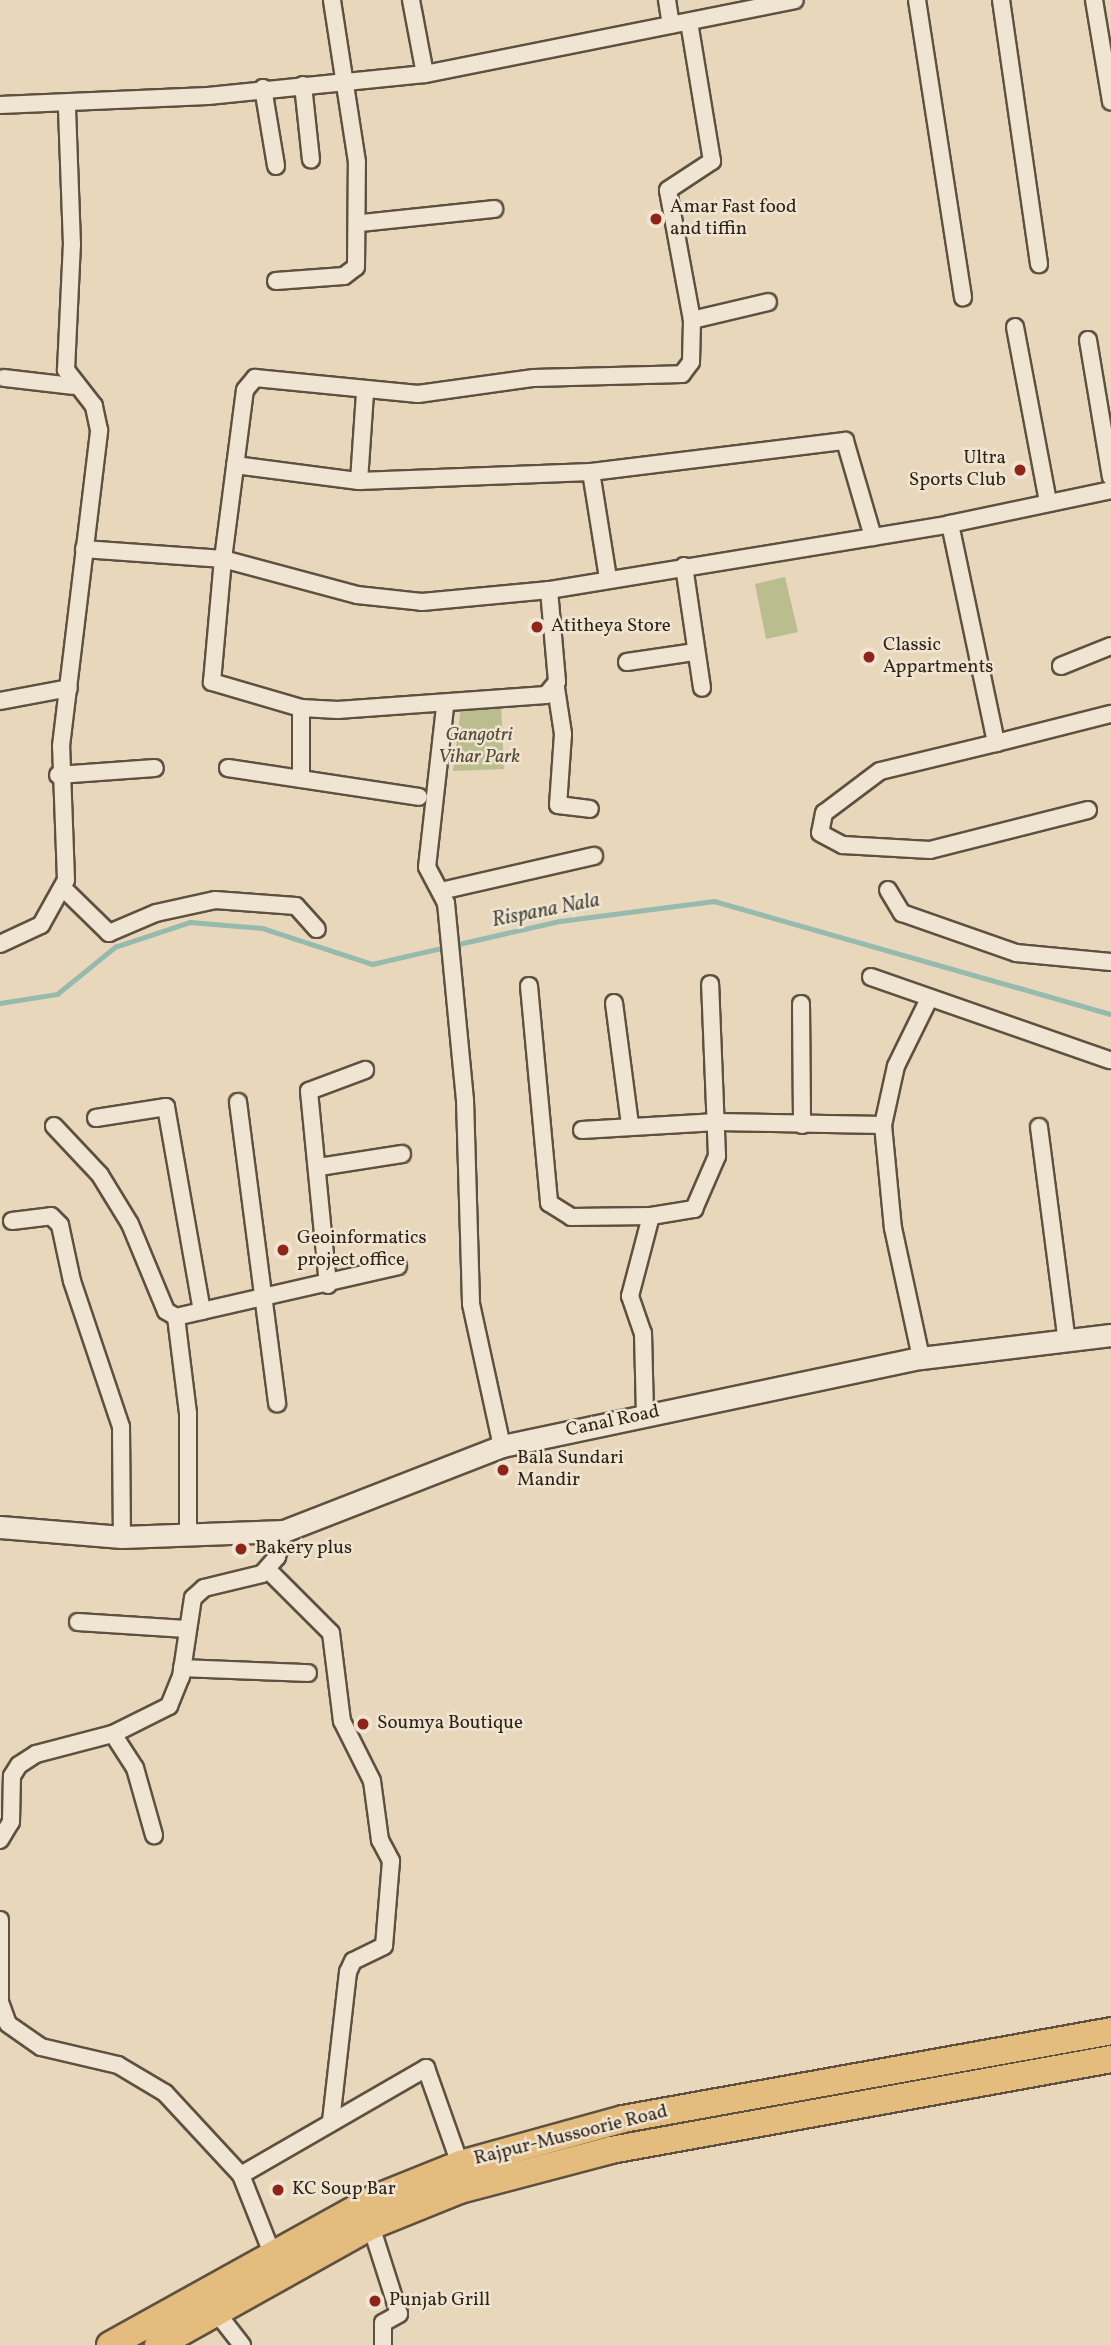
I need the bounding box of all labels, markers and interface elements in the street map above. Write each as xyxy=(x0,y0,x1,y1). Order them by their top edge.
place label: Amar Fast food and tiffin xyxy=(670,197,797,241)
marker: Amar Fast food and tiffin xyxy=(648,211,664,227)
place label: Ultra Sports Club xyxy=(909,448,1006,492)
marker: Ultra Sports Club xyxy=(1012,462,1028,478)
place label: Atitheya Store xyxy=(551,616,671,638)
marker: Atitheya Store xyxy=(529,619,545,635)
place label: Classic Appartments xyxy=(883,635,993,679)
marker: Classic Appartments xyxy=(861,649,877,665)
park label: Gangotri Vihar Park xyxy=(438,725,520,769)
water label: Rispana Nala xyxy=(490,888,602,934)
place label: Geoinformatics project office xyxy=(297,1228,427,1272)
marker: Geoinformatics project office xyxy=(275,1242,291,1258)
street label: Canal Road xyxy=(564,1401,662,1443)
place label: Bala Sundari Mandir xyxy=(517,1448,624,1492)
marker: Bala Sundari Mandir xyxy=(495,1462,511,1478)
place label: Bakery plus xyxy=(255,1538,353,1560)
marker: Bakery plus xyxy=(233,1541,249,1557)
place label: Soumya Boutique xyxy=(377,1713,523,1735)
marker: Soumya Boutique xyxy=(355,1716,371,1732)
street label: Rajpur-Mussoorie Road xyxy=(472,2101,670,2171)
place label: KC Soup Bar xyxy=(292,2179,396,2201)
marker: KC Soup Bar xyxy=(270,2182,286,2198)
place label: Punjab Grill xyxy=(389,2290,490,2312)
marker: Punjab Grill xyxy=(367,2293,383,2309)

